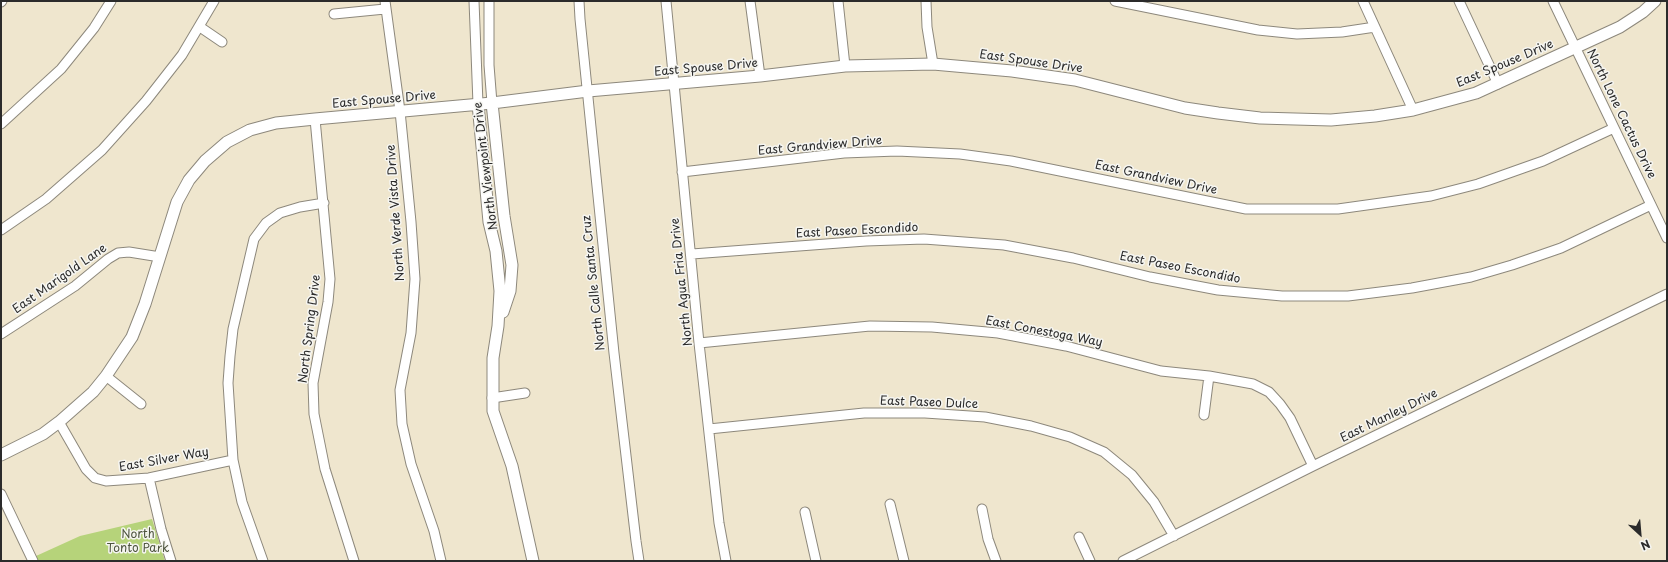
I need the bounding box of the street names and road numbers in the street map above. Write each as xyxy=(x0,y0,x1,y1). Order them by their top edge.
street label: East Spouse Drive xyxy=(1454,37,1556,91)
street label: North Lone Cactus Drive xyxy=(1583,47,1659,181)
street label: East Spouse Drive xyxy=(978,48,1084,76)
street label: East Spouse Drive xyxy=(654,56,758,80)
street label: East Spouse Drive xyxy=(332,88,436,112)
street label: North Viewpoint Drive xyxy=(471,101,501,231)
street label: East Grandview Drive xyxy=(757,133,883,159)
street label: North Verde Vista Drive xyxy=(384,144,408,282)
street label: East Grandview Drive xyxy=(1094,158,1218,198)
street label: North Calle Santa Cruz xyxy=(580,215,608,351)
street label: North Agua Fria Drive xyxy=(668,217,696,347)
street label: East Paseo Escondido xyxy=(795,221,919,241)
street label: East Marigold Lane xyxy=(10,241,110,317)
street label: East Paseo Escondido xyxy=(1118,249,1242,287)
street label: North Spring Drive xyxy=(296,274,324,384)
street label: East Conestoga Way xyxy=(984,314,1104,350)
street label: East Manley Drive xyxy=(1338,386,1440,446)
street label: East Paseo Dulce xyxy=(880,394,978,412)
street label: East Silver Way xyxy=(118,445,210,475)

